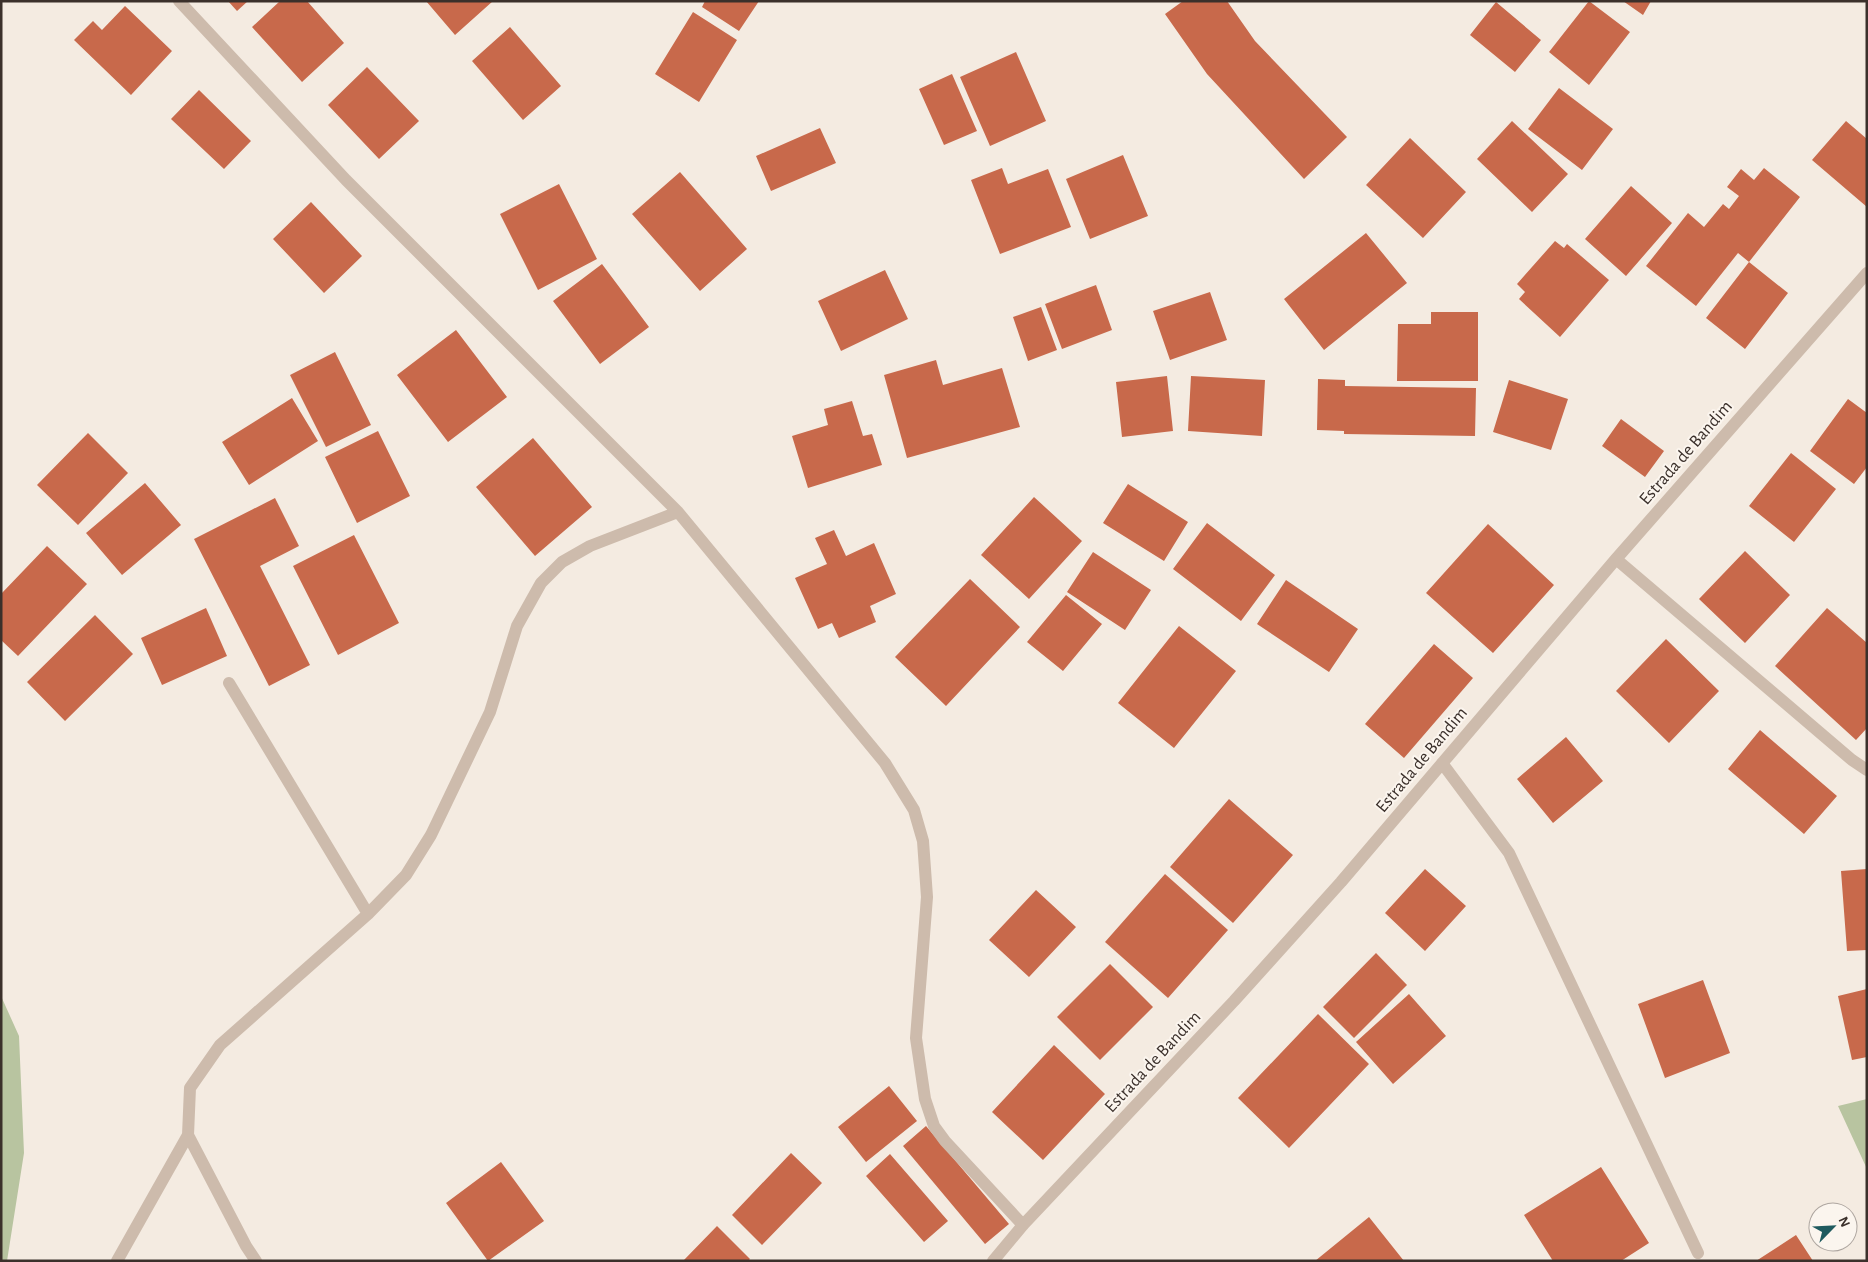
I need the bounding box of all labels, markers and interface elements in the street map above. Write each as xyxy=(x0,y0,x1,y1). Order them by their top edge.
street label: Estrada de Bandim xyxy=(1636,398,1736,508)
street label: Estrada de Bandim xyxy=(1373,704,1471,816)
street label: Estrada de Bandim xyxy=(1102,1008,1204,1116)
north arrow xyxy=(1808,1202,1858,1252)
text: N xyxy=(1836,1215,1852,1229)

